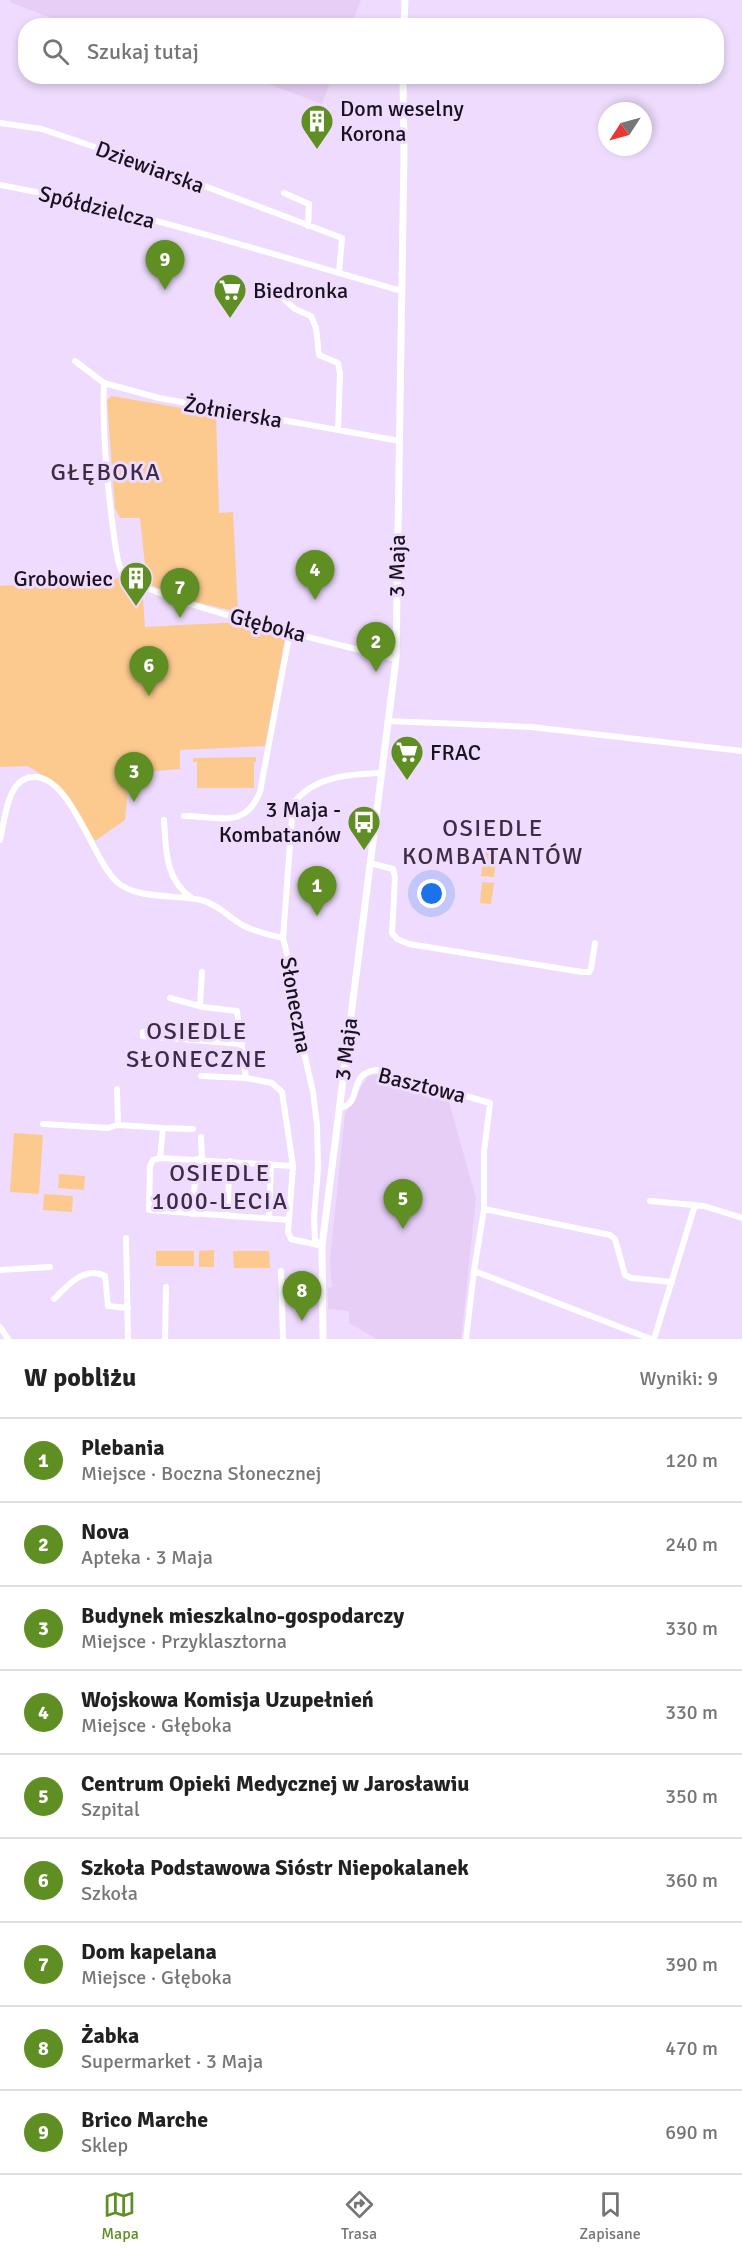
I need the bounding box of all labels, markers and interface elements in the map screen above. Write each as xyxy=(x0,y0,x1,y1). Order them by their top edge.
search box xyxy=(18,18,724,84)
icon: search xyxy=(39,35,72,68)
text: Szukaj tutaj xyxy=(87,38,199,65)
place label: Dom weselny Korona xyxy=(340,95,464,147)
north arrow xyxy=(598,102,652,156)
building icon: Dom weselny Korona xyxy=(299,103,335,150)
street label: Dziewiarska xyxy=(92,135,208,199)
street label: Spółdzielcza xyxy=(36,180,158,234)
pin: 9 xyxy=(146,240,184,290)
supermarket icon: Biedronka xyxy=(212,272,248,319)
place label: Biedronka xyxy=(253,277,348,304)
street label: Żołnierska xyxy=(182,390,284,434)
district label: GŁĘBOKA xyxy=(50,457,162,487)
street label: 3 Maja xyxy=(383,534,411,598)
pin: 4 xyxy=(296,550,334,600)
building icon: Grobowiec xyxy=(118,560,154,607)
place label: Grobowiec xyxy=(13,565,113,592)
pin: 7 xyxy=(160,568,200,618)
street label: Głęboka xyxy=(227,602,309,648)
pin: 2 xyxy=(356,622,395,672)
pin: 6 xyxy=(130,646,168,696)
supermarket icon: FRAC xyxy=(389,734,425,781)
place label: FRAC xyxy=(430,739,481,766)
pin: 3 xyxy=(114,752,154,802)
place label: 3 Maja - Kombatanów xyxy=(219,796,341,848)
bus stop icon: 3 Maja - Kombatanów xyxy=(346,804,382,851)
district label: OSIEDLE KOMBATANTÓW xyxy=(402,813,584,871)
pin: 1 xyxy=(298,866,336,916)
your location xyxy=(417,879,446,908)
street label: Słoneczna xyxy=(274,955,318,1055)
district label: OSIEDLE SŁONECZNE xyxy=(126,1016,268,1074)
street label: 3 Maja xyxy=(329,1016,363,1082)
street label: Basztowa xyxy=(375,1061,469,1109)
district label: OSIEDLE 1000-LECIA xyxy=(151,1158,289,1216)
pin: 5 xyxy=(384,1180,422,1229)
pin: 8 xyxy=(282,1272,322,1321)
text: W pobliżu xyxy=(24,1362,136,1394)
text: Wyniki: 9 xyxy=(639,1366,718,1391)
text: Plebania xyxy=(81,1434,164,1461)
text: 1 xyxy=(38,1448,49,1473)
text: 120 m xyxy=(665,1448,718,1473)
text: Miejsce · Boczna Słonecznej xyxy=(81,1461,321,1486)
text: Nova xyxy=(81,1518,129,1545)
text: 2 xyxy=(38,1532,49,1557)
text: 240 m xyxy=(665,1532,718,1557)
text: Apteka · 3 Maja xyxy=(81,1545,213,1570)
text: Budynek mieszkalno-gospodarczy xyxy=(81,1602,404,1629)
text: 3 xyxy=(38,1616,49,1641)
text: 330 m xyxy=(665,1616,718,1641)
text: Miejsce · Przyklasztorna xyxy=(81,1629,287,1654)
text: Wojskowa Komisja Uzupełnień xyxy=(81,1686,374,1713)
text: 4 xyxy=(38,1700,49,1725)
text: 330 m xyxy=(665,1700,718,1725)
text: Miejsce · Głęboka xyxy=(81,1713,232,1738)
text: Centrum Opieki Medycznej w Jarosławiu xyxy=(81,1770,469,1797)
text: 5 xyxy=(38,1784,49,1809)
text: 350 m xyxy=(665,1784,718,1809)
text: Szpital xyxy=(81,1797,140,1822)
text: Szkoła Podstawowa Sióstr Niepokalanek xyxy=(81,1854,469,1881)
text: 6 xyxy=(38,1868,49,1893)
text: 360 m xyxy=(665,1868,718,1893)
text: Szkoła xyxy=(81,1881,138,1906)
text: Dom kapelana xyxy=(81,1938,217,1965)
text: 7 xyxy=(38,1952,49,1977)
text: 390 m xyxy=(665,1952,718,1977)
text: Miejsce · Głęboka xyxy=(81,1965,232,1990)
text: Żabka xyxy=(81,2022,139,2049)
text: 8 xyxy=(38,2036,49,2061)
text: 470 m xyxy=(665,2036,718,2061)
text: Supermarket · 3 Maja xyxy=(81,2049,263,2074)
text: Brico Marche xyxy=(81,2106,208,2133)
text: 9 xyxy=(38,2120,49,2145)
text: 690 m xyxy=(665,2120,718,2145)
text: Sklep xyxy=(81,2133,128,2158)
tab: Mapa xyxy=(101,2188,139,2244)
tab: Trasa xyxy=(341,2188,377,2244)
tab: Zapisane xyxy=(579,2188,641,2244)

